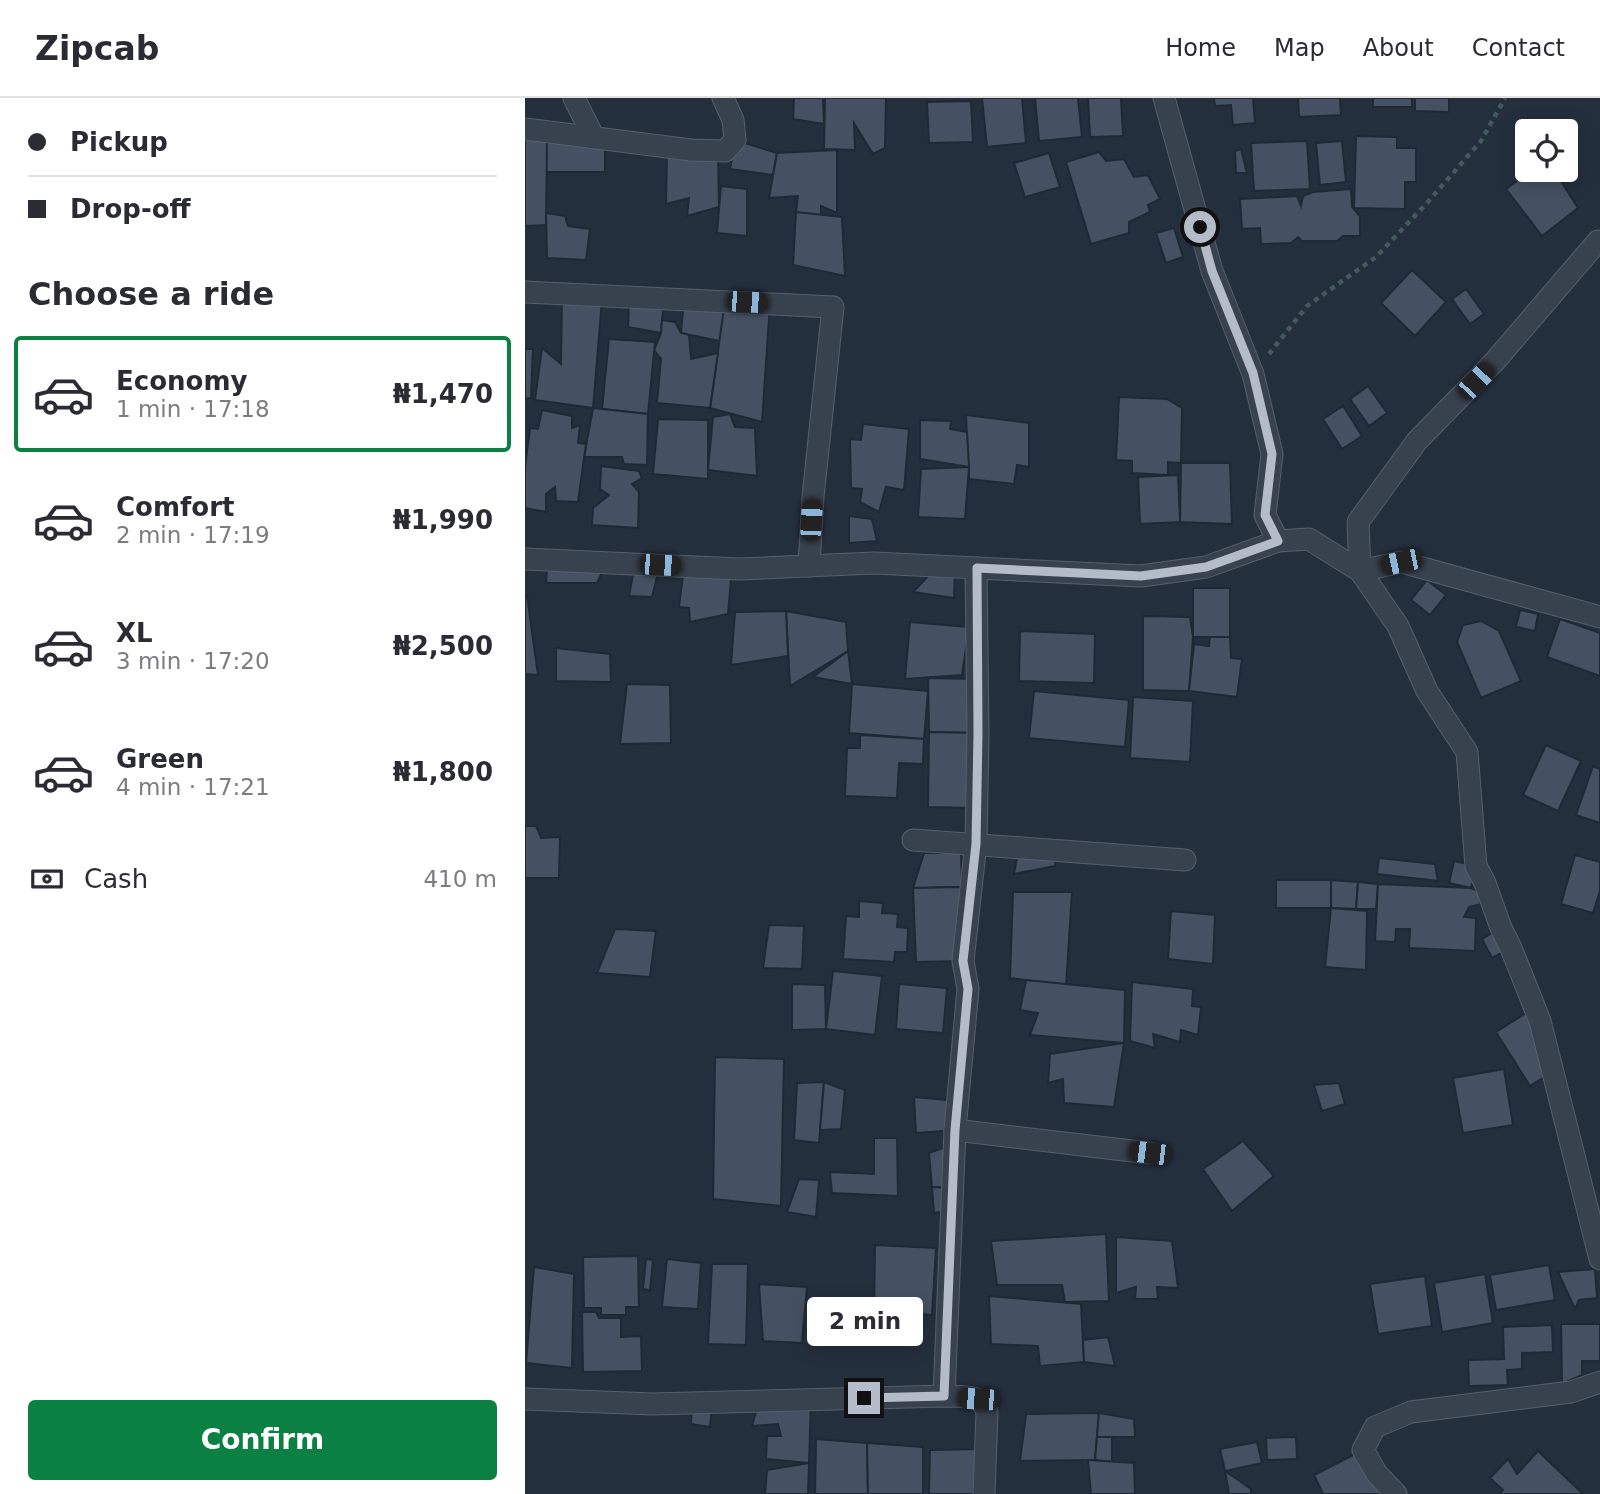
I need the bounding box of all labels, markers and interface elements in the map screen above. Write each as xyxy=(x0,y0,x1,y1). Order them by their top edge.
text: Zipcab xyxy=(35,29,159,68)
text: Home xyxy=(1165,34,1236,62)
text: Map xyxy=(1274,34,1325,62)
text: About xyxy=(1363,34,1434,62)
text: Contact xyxy=(1472,34,1565,62)
map controls xyxy=(1515,119,1578,182)
button: locate xyxy=(1515,119,1578,182)
text: Pickup xyxy=(70,127,168,157)
text: Drop-off xyxy=(70,194,191,224)
route start xyxy=(1184,211,1216,243)
text: Choose a ride xyxy=(28,275,274,313)
car xyxy=(726,290,769,314)
car xyxy=(1454,359,1499,403)
icon: car xyxy=(32,363,95,426)
text: Economy xyxy=(116,366,247,396)
text: ₦1,470 xyxy=(393,379,493,409)
text: 1 min · 17:18 xyxy=(116,396,270,422)
icon: car xyxy=(32,489,95,552)
text: Comfort xyxy=(116,492,234,522)
car xyxy=(800,498,823,542)
text: ₦1,990 xyxy=(393,505,493,535)
text: 2 min · 17:19 xyxy=(116,522,270,548)
car xyxy=(1379,547,1424,577)
car xyxy=(639,553,682,577)
icon: car xyxy=(32,615,95,678)
text: XL xyxy=(116,618,153,648)
text: ₦2,500 xyxy=(393,631,493,661)
text: 3 min · 17:20 xyxy=(116,648,270,674)
icon: car xyxy=(32,741,95,804)
text: Green xyxy=(116,744,204,774)
text: ₦1,800 xyxy=(393,757,493,787)
text: 4 min · 17:21 xyxy=(116,774,270,800)
icon: cash xyxy=(28,860,66,898)
text: Cash xyxy=(84,864,148,894)
text: 410 m xyxy=(423,866,497,892)
car xyxy=(1127,1140,1172,1166)
callout: 2 min xyxy=(806,1296,922,1346)
text: 2 min xyxy=(829,1308,901,1334)
route end xyxy=(848,1382,880,1414)
car xyxy=(957,1387,1000,1411)
button: Confirm xyxy=(28,1400,497,1480)

